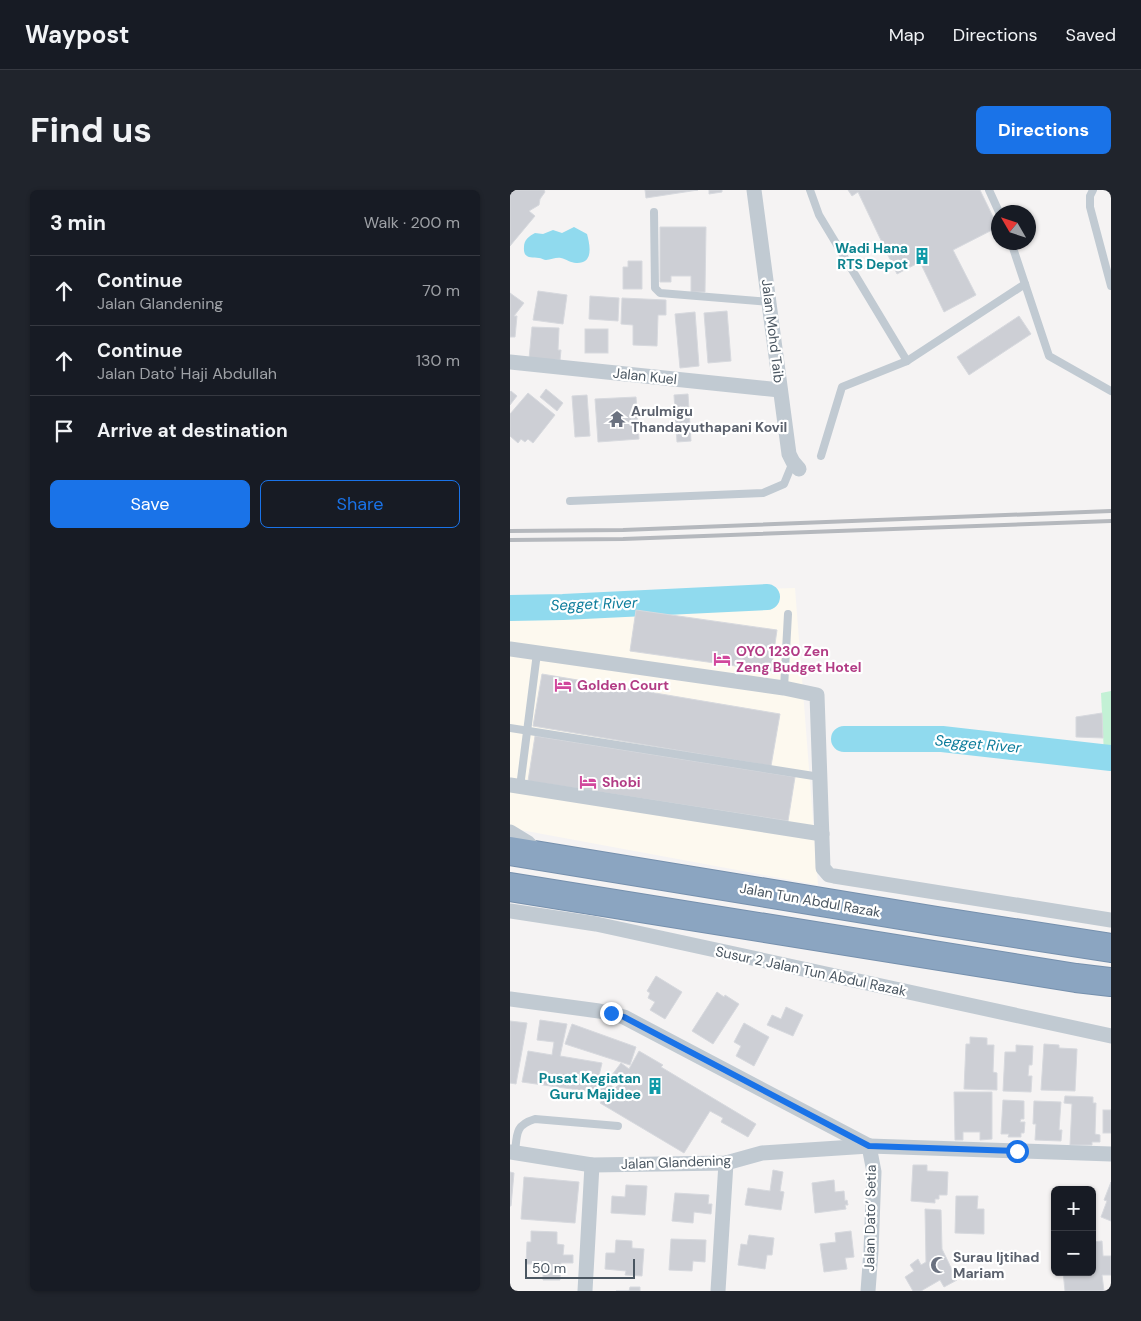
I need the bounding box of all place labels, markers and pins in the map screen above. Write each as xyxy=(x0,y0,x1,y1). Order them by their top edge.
place label: Wadi Hana RTS Depot xyxy=(835,239,908,273)
building icon: Wadi Hana RTS Depot xyxy=(912,246,932,266)
place label: Arulmigu Thandayuthapani Kovil xyxy=(631,402,787,436)
temple icon: Arulmigu Thandayuthapani Kovil xyxy=(607,409,627,429)
place label: OYO 1230 Zen Zeng Budget Hotel xyxy=(736,642,862,676)
hotel icon: OYO 1230 Zen Zeng Budget Hotel xyxy=(712,649,732,669)
hotel icon: Golden Court xyxy=(553,675,573,695)
place label: Golden Court xyxy=(577,676,669,694)
hotel icon: Shobi xyxy=(578,772,598,792)
place label: Shobi xyxy=(602,773,641,791)
place label: Pusat Kegiatan Guru Majidee xyxy=(539,1069,641,1103)
building icon: Pusat Kegiatan Guru Majidee xyxy=(645,1076,665,1096)
place label: Surau Ijtihad Mariam xyxy=(953,1248,1040,1282)
mosque icon: Surau Ijtihad Mariam xyxy=(929,1255,949,1275)

